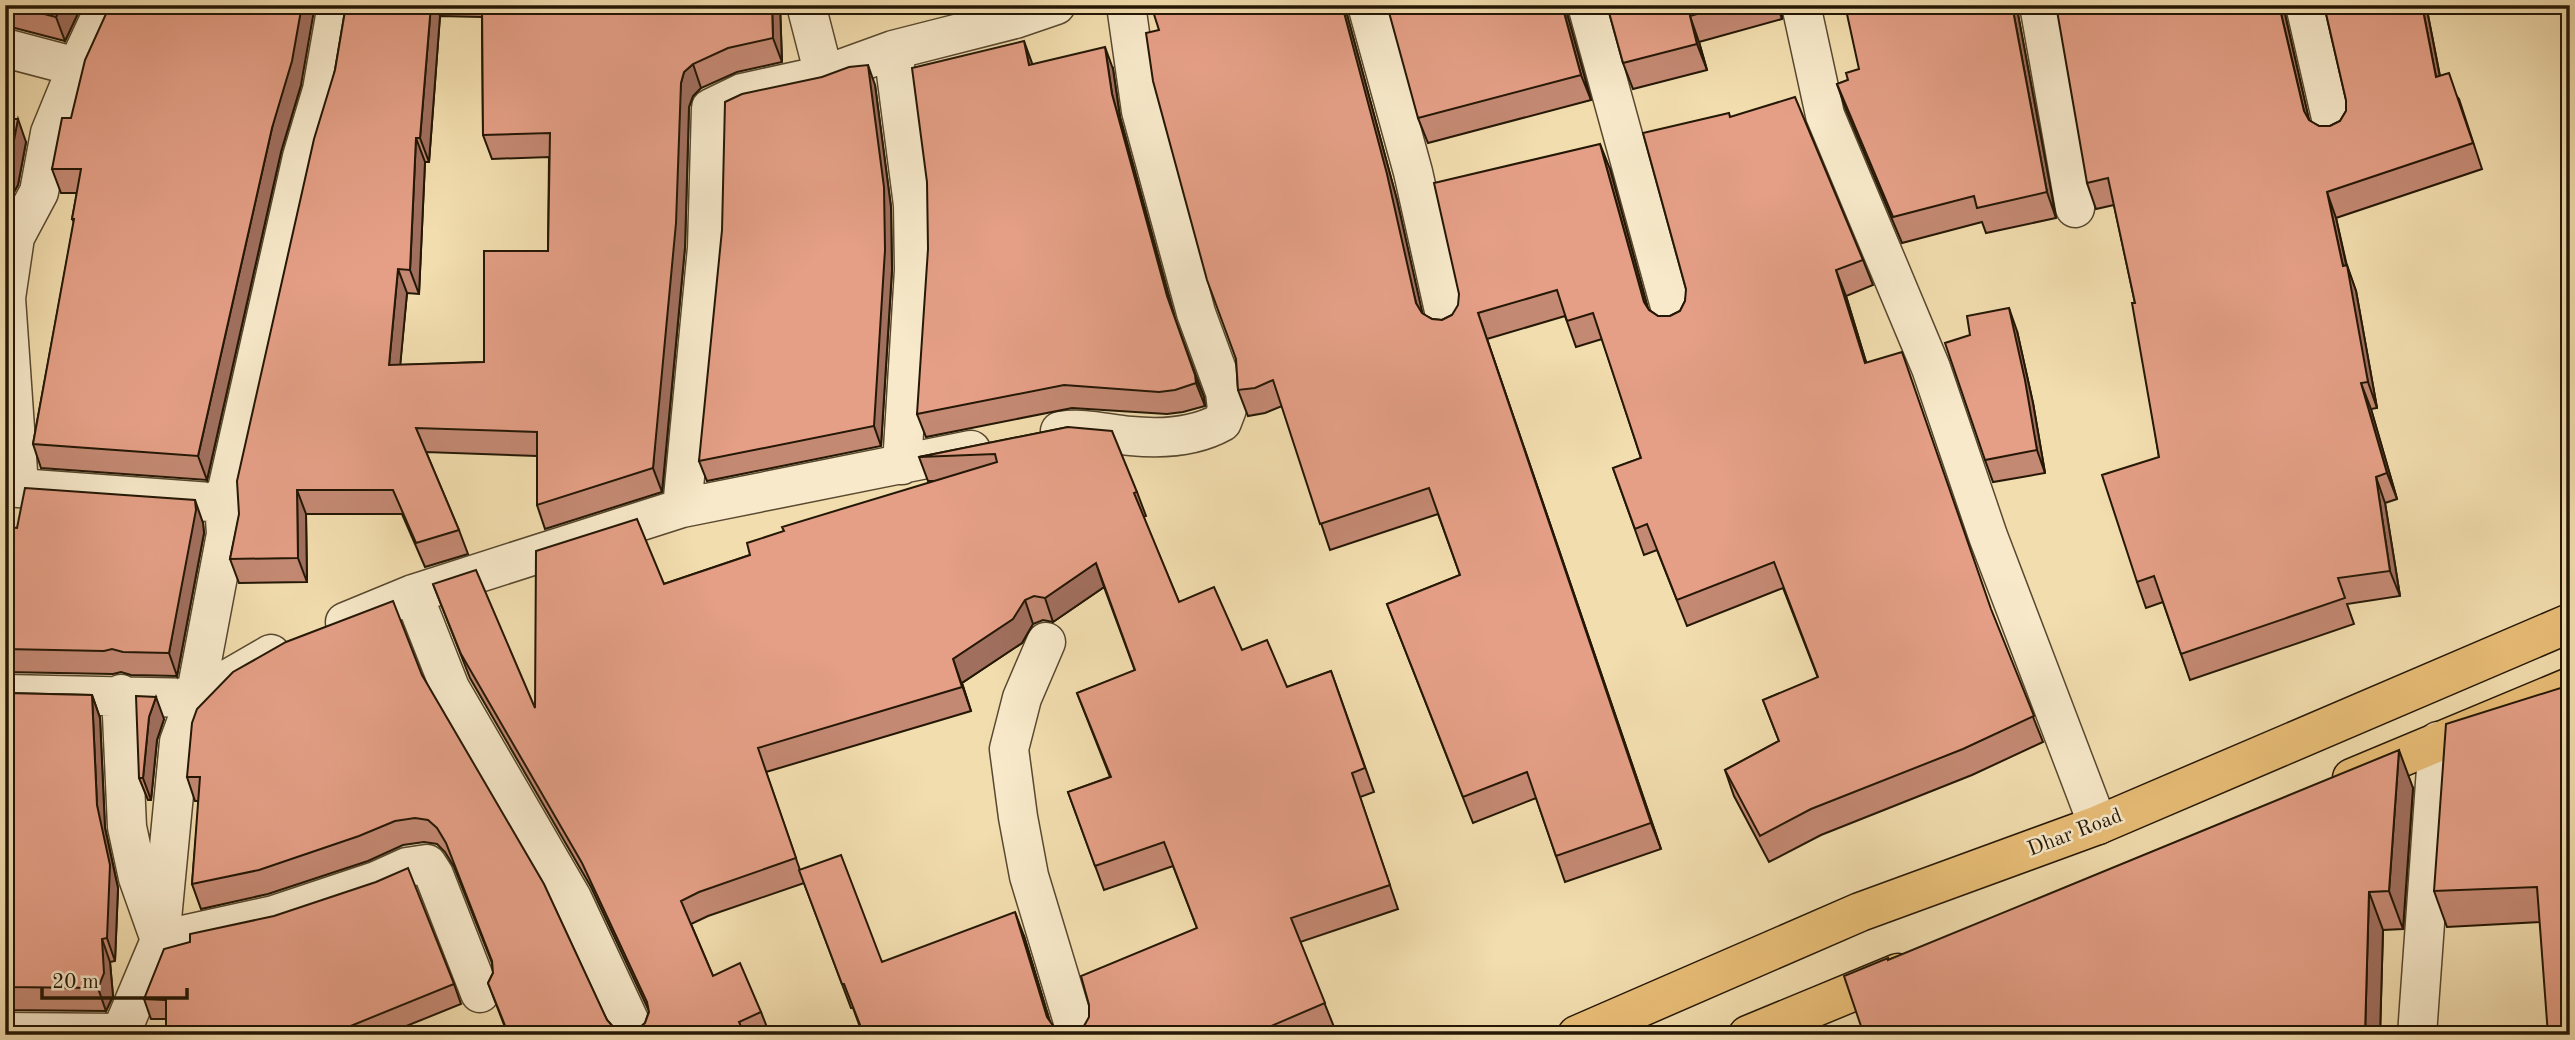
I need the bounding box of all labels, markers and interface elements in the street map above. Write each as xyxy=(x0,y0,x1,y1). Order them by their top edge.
street label: Dhar Road xyxy=(2025,805,2125,861)
scale bar xyxy=(42,956,187,1000)
text: 20 m xyxy=(52,972,99,993)

